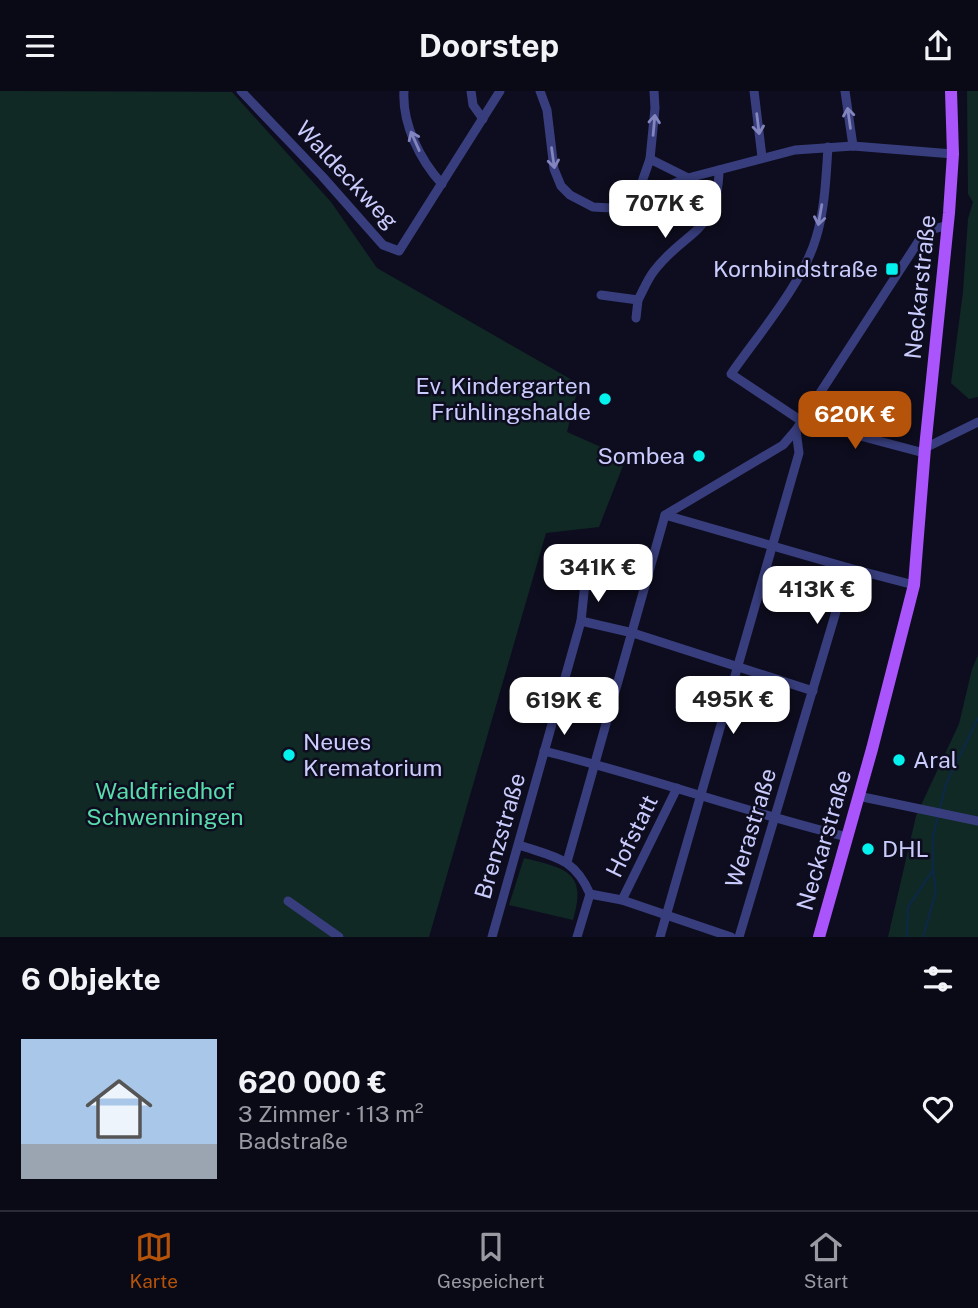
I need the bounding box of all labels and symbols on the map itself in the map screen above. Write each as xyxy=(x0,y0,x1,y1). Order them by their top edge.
one-way arrow xyxy=(843,108,856,130)
one-way arrow xyxy=(751,112,764,135)
one-way arrow xyxy=(648,114,661,137)
street label: Waldeckweg xyxy=(291,115,404,234)
one-way arrow xyxy=(408,130,421,152)
one-way arrow xyxy=(547,146,560,169)
pin: 707K € xyxy=(608,181,722,240)
one-way arrow xyxy=(813,203,826,226)
street label: Neckarstraße xyxy=(898,213,941,360)
place label: Kornbindstraße xyxy=(713,255,878,282)
marker: Kornbindstraße xyxy=(884,261,900,277)
place label: Ev. Kindergarten Frühlingshalde xyxy=(416,372,591,425)
marker: Ev. Kindergarten Frühlingshalde xyxy=(597,391,613,407)
pin: 620K € xyxy=(798,391,912,451)
place label: Sombea xyxy=(597,442,685,469)
marker: Sombea xyxy=(691,448,707,464)
pin: 341K € xyxy=(541,545,655,604)
pin: 413K € xyxy=(760,567,874,626)
pin: 619K € xyxy=(507,677,621,737)
pin: 495K € xyxy=(676,677,790,736)
place label: Neues Krematorium xyxy=(303,728,442,781)
place label: Aral xyxy=(913,746,958,773)
marker: Neues Krematorium xyxy=(281,747,297,763)
marker: Aral xyxy=(891,752,907,768)
street label: Werastraße xyxy=(720,765,781,891)
street label: Neckarstraße xyxy=(791,766,856,913)
street label: Brenzstraße xyxy=(469,770,530,902)
park label: Waldfriedhof Schwenningen xyxy=(86,777,244,830)
street label: Hofstatt xyxy=(600,790,663,881)
place label: DHL xyxy=(882,835,929,862)
marker: DHL xyxy=(860,841,876,857)

